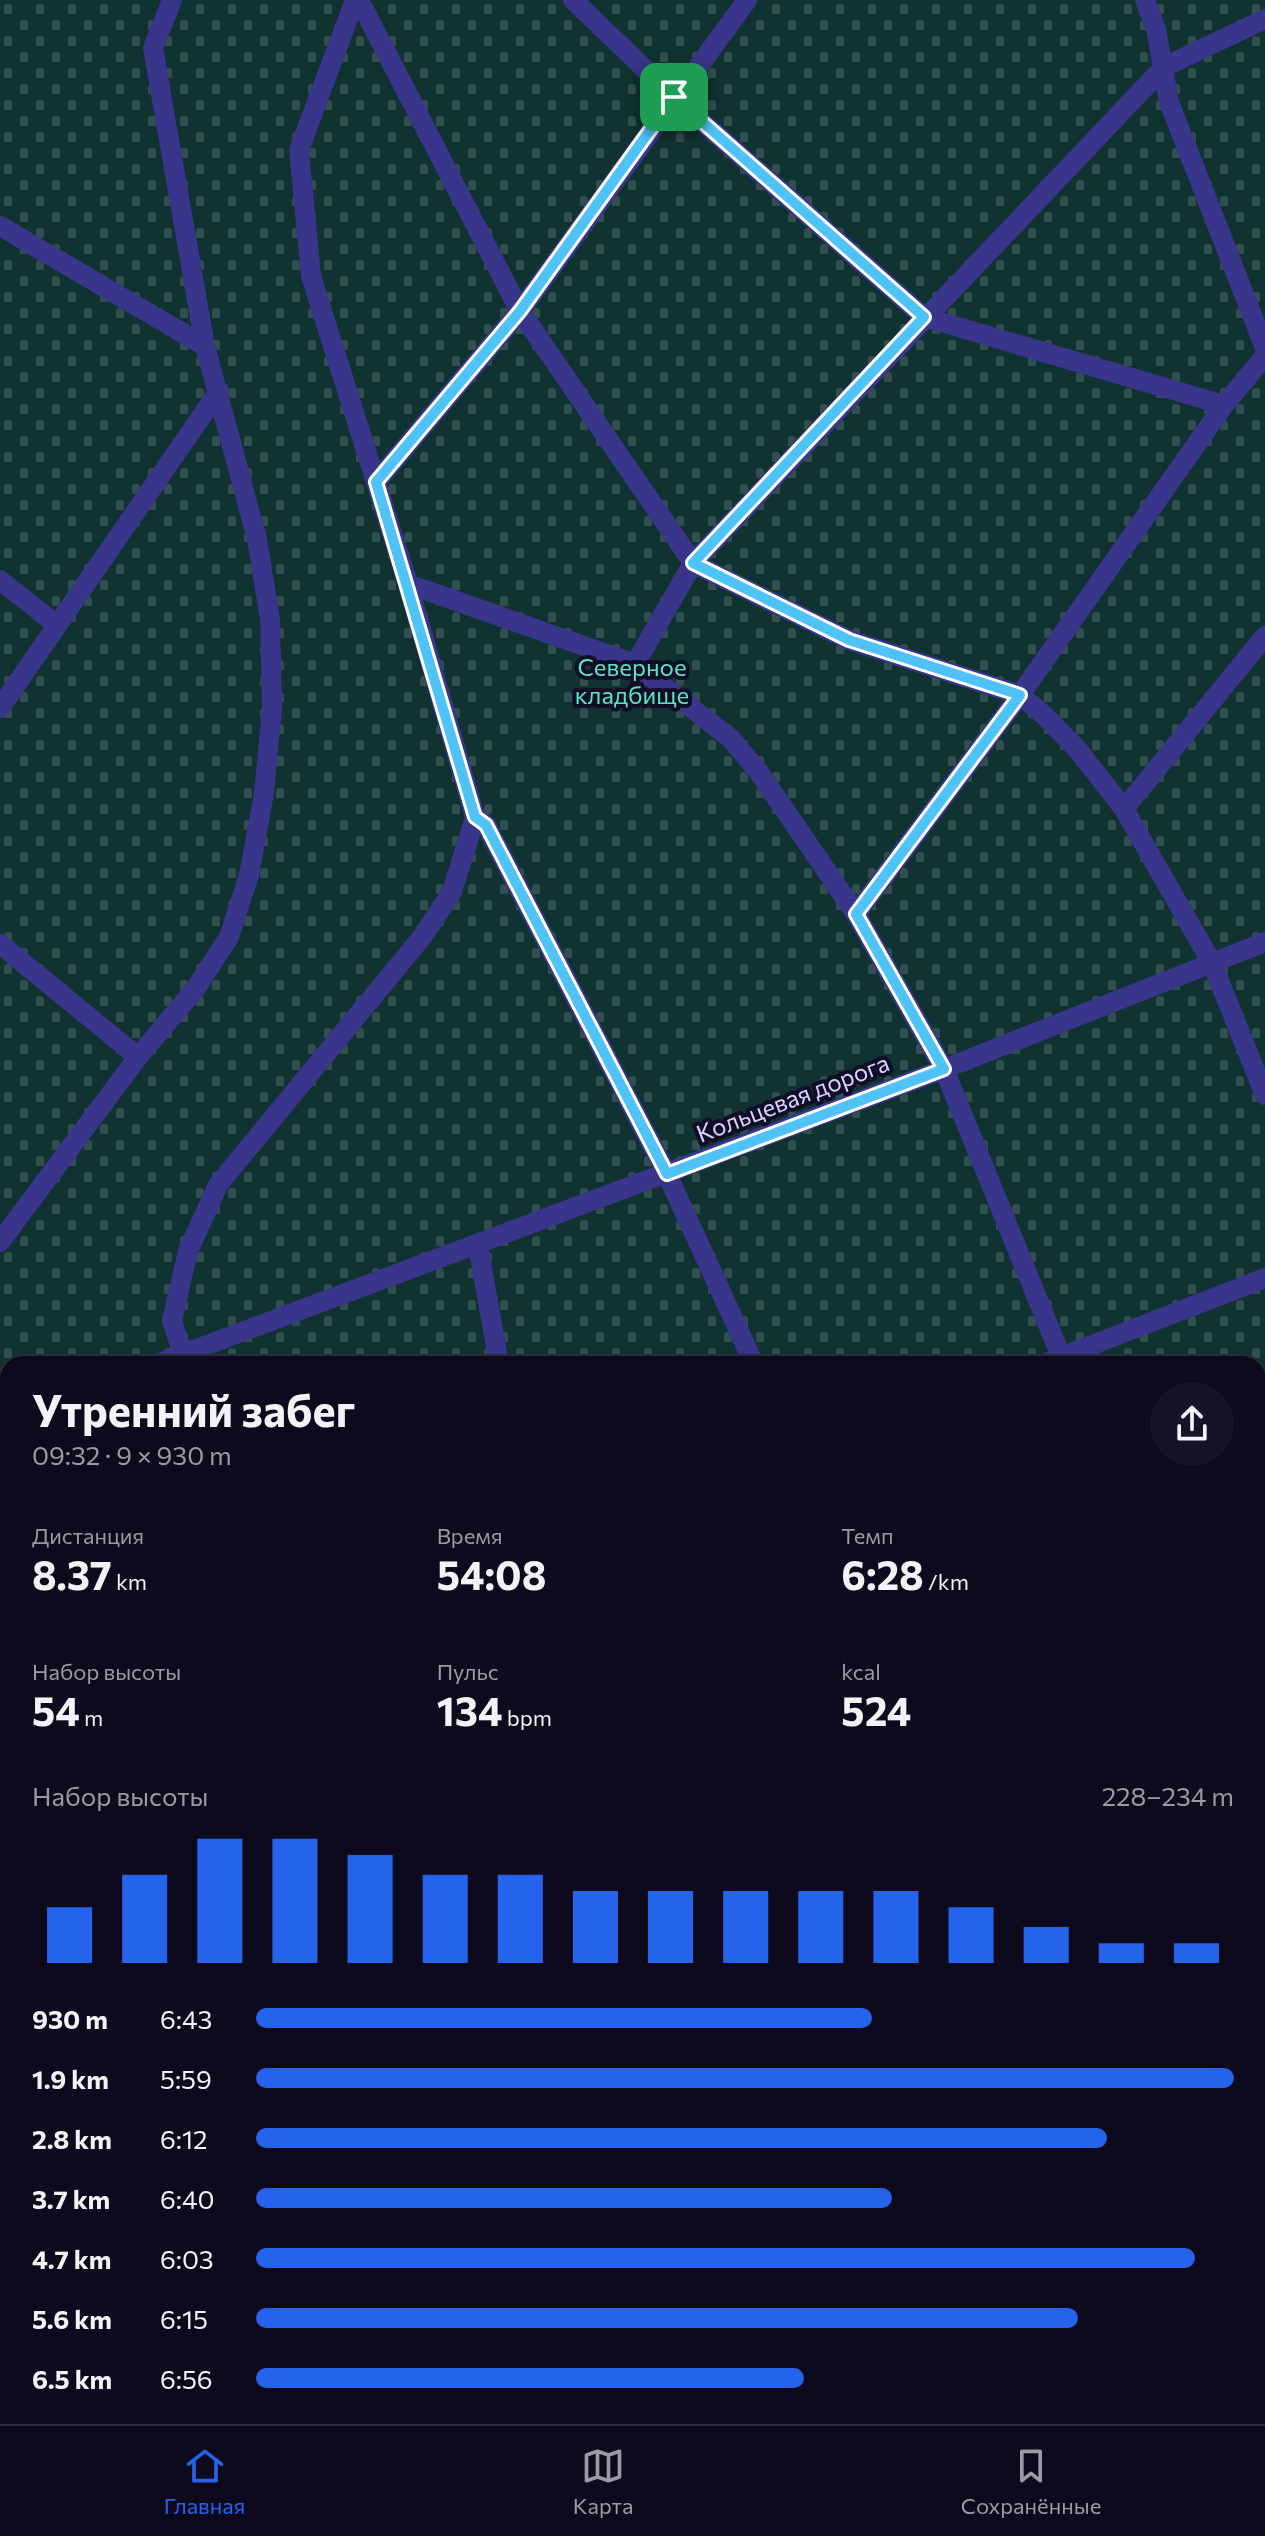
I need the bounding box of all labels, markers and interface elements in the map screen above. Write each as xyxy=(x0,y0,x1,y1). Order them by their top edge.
pin xyxy=(640,63,708,131)
icon: arrive xyxy=(652,75,696,119)
park label: Северное кладбище xyxy=(575,652,689,709)
street label: Кольцевая дорога xyxy=(692,1047,893,1148)
text: Утренний забег xyxy=(32,1382,355,1436)
button: share xyxy=(1150,1382,1234,1466)
text: 09:32 · 9 × 930 m xyxy=(32,1439,232,1470)
text: Дистанция xyxy=(32,1522,144,1549)
text: Время xyxy=(437,1522,503,1549)
text: Темп xyxy=(841,1522,894,1549)
text: 8.37 xyxy=(32,1549,112,1598)
text: 54:08 xyxy=(437,1549,546,1598)
text: 6:28 xyxy=(841,1549,924,1598)
text: km xyxy=(112,1568,147,1595)
text: /km xyxy=(924,1568,969,1595)
text: Набор высоты xyxy=(32,1658,181,1685)
text: Пульс xyxy=(437,1658,499,1685)
text: kcal xyxy=(841,1658,881,1685)
text: 54 xyxy=(32,1685,80,1734)
text: 134 xyxy=(437,1685,503,1734)
text: 524 xyxy=(841,1685,911,1734)
text: m xyxy=(80,1704,103,1731)
text: bpm xyxy=(503,1704,552,1731)
text: Набор высоты xyxy=(32,1780,208,1811)
text: 228–234 m xyxy=(1102,1780,1234,1811)
text: 930 m xyxy=(32,2003,108,2034)
text: 6:43 xyxy=(160,2003,212,2034)
text: 1.9 km xyxy=(32,2063,109,2094)
text: 5:59 xyxy=(160,2063,212,2094)
text: 2.8 km xyxy=(32,2123,112,2154)
text: 6:12 xyxy=(160,2123,207,2154)
text: 3.7 km xyxy=(32,2183,110,2214)
text: 6:40 xyxy=(160,2183,214,2214)
text: 4.7 km xyxy=(32,2243,111,2274)
text: 6:03 xyxy=(160,2243,214,2274)
text: 5.6 km xyxy=(32,2303,112,2334)
text: 6:15 xyxy=(160,2303,208,2334)
text: 6.5 km xyxy=(32,2363,112,2394)
text: 6:56 xyxy=(160,2363,213,2394)
tab: Главная xyxy=(164,2444,245,2519)
tab: Карта xyxy=(573,2444,633,2519)
tab: Сохранённые xyxy=(961,2444,1101,2519)

